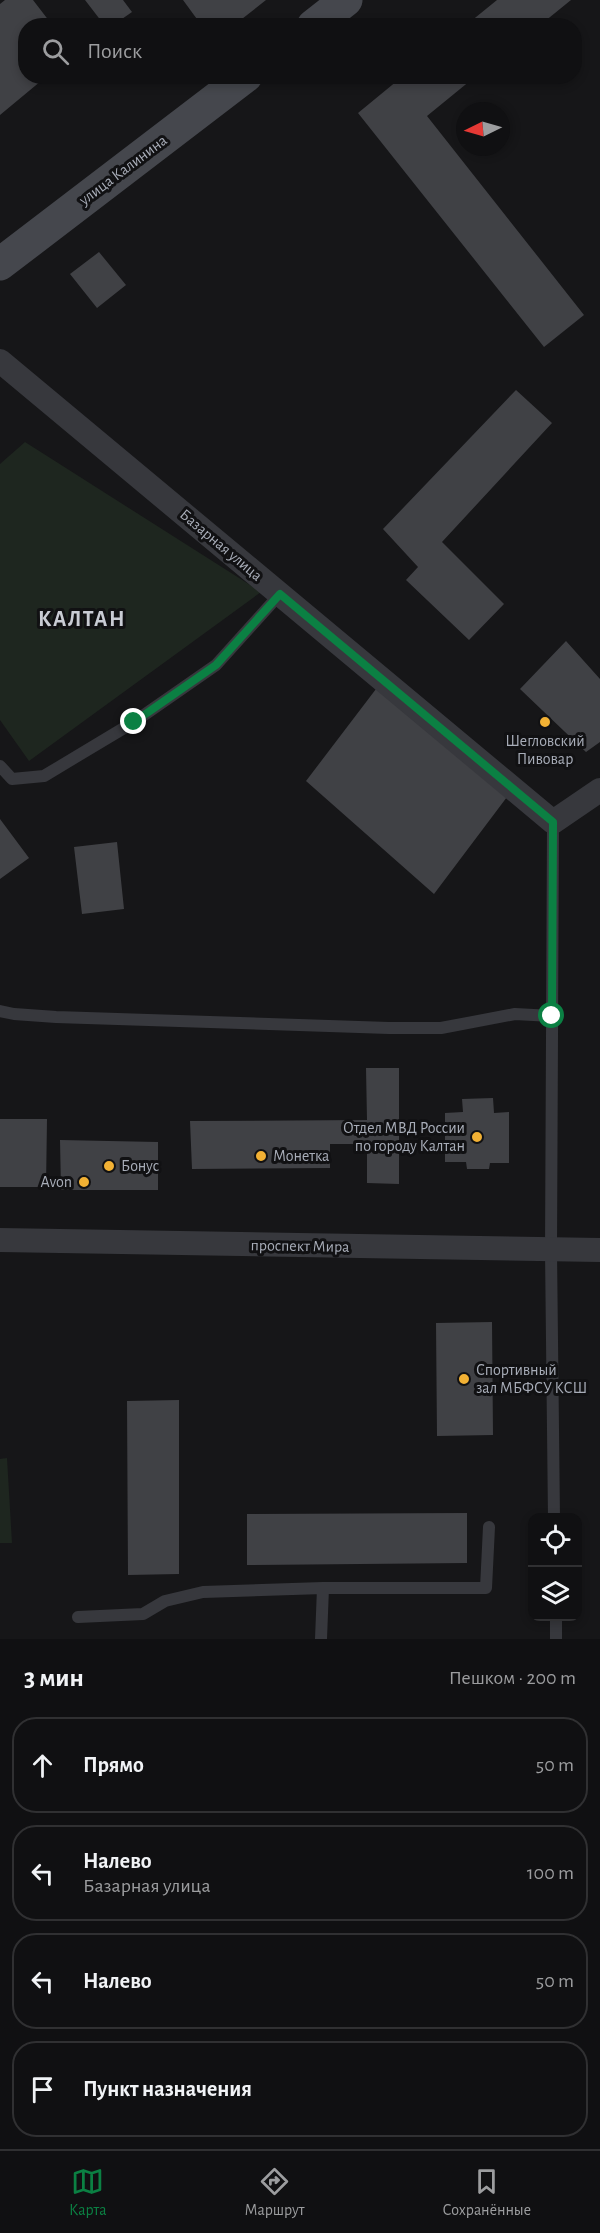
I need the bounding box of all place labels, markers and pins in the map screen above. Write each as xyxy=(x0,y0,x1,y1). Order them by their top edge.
marker: Шегловский Пивовар xyxy=(538,715,552,729)
place label: Шегловский Пивовар xyxy=(505,733,585,767)
place label: Отдел МВД России по городу Калтан xyxy=(343,1120,465,1155)
marker: Отдел МВД России по городу Калтан xyxy=(470,1130,484,1144)
place label: Монетка xyxy=(273,1148,329,1164)
marker: Монетка xyxy=(254,1149,268,1163)
place label: Бонус xyxy=(121,1158,159,1175)
marker: Бонус xyxy=(102,1159,116,1173)
place label: Avon xyxy=(41,1174,72,1190)
marker: Avon xyxy=(77,1175,91,1189)
place label: Спортивный зал МБФСУ КСШ xyxy=(476,1362,587,1396)
marker: Спортивный зал МБФСУ КСШ xyxy=(457,1372,471,1386)

